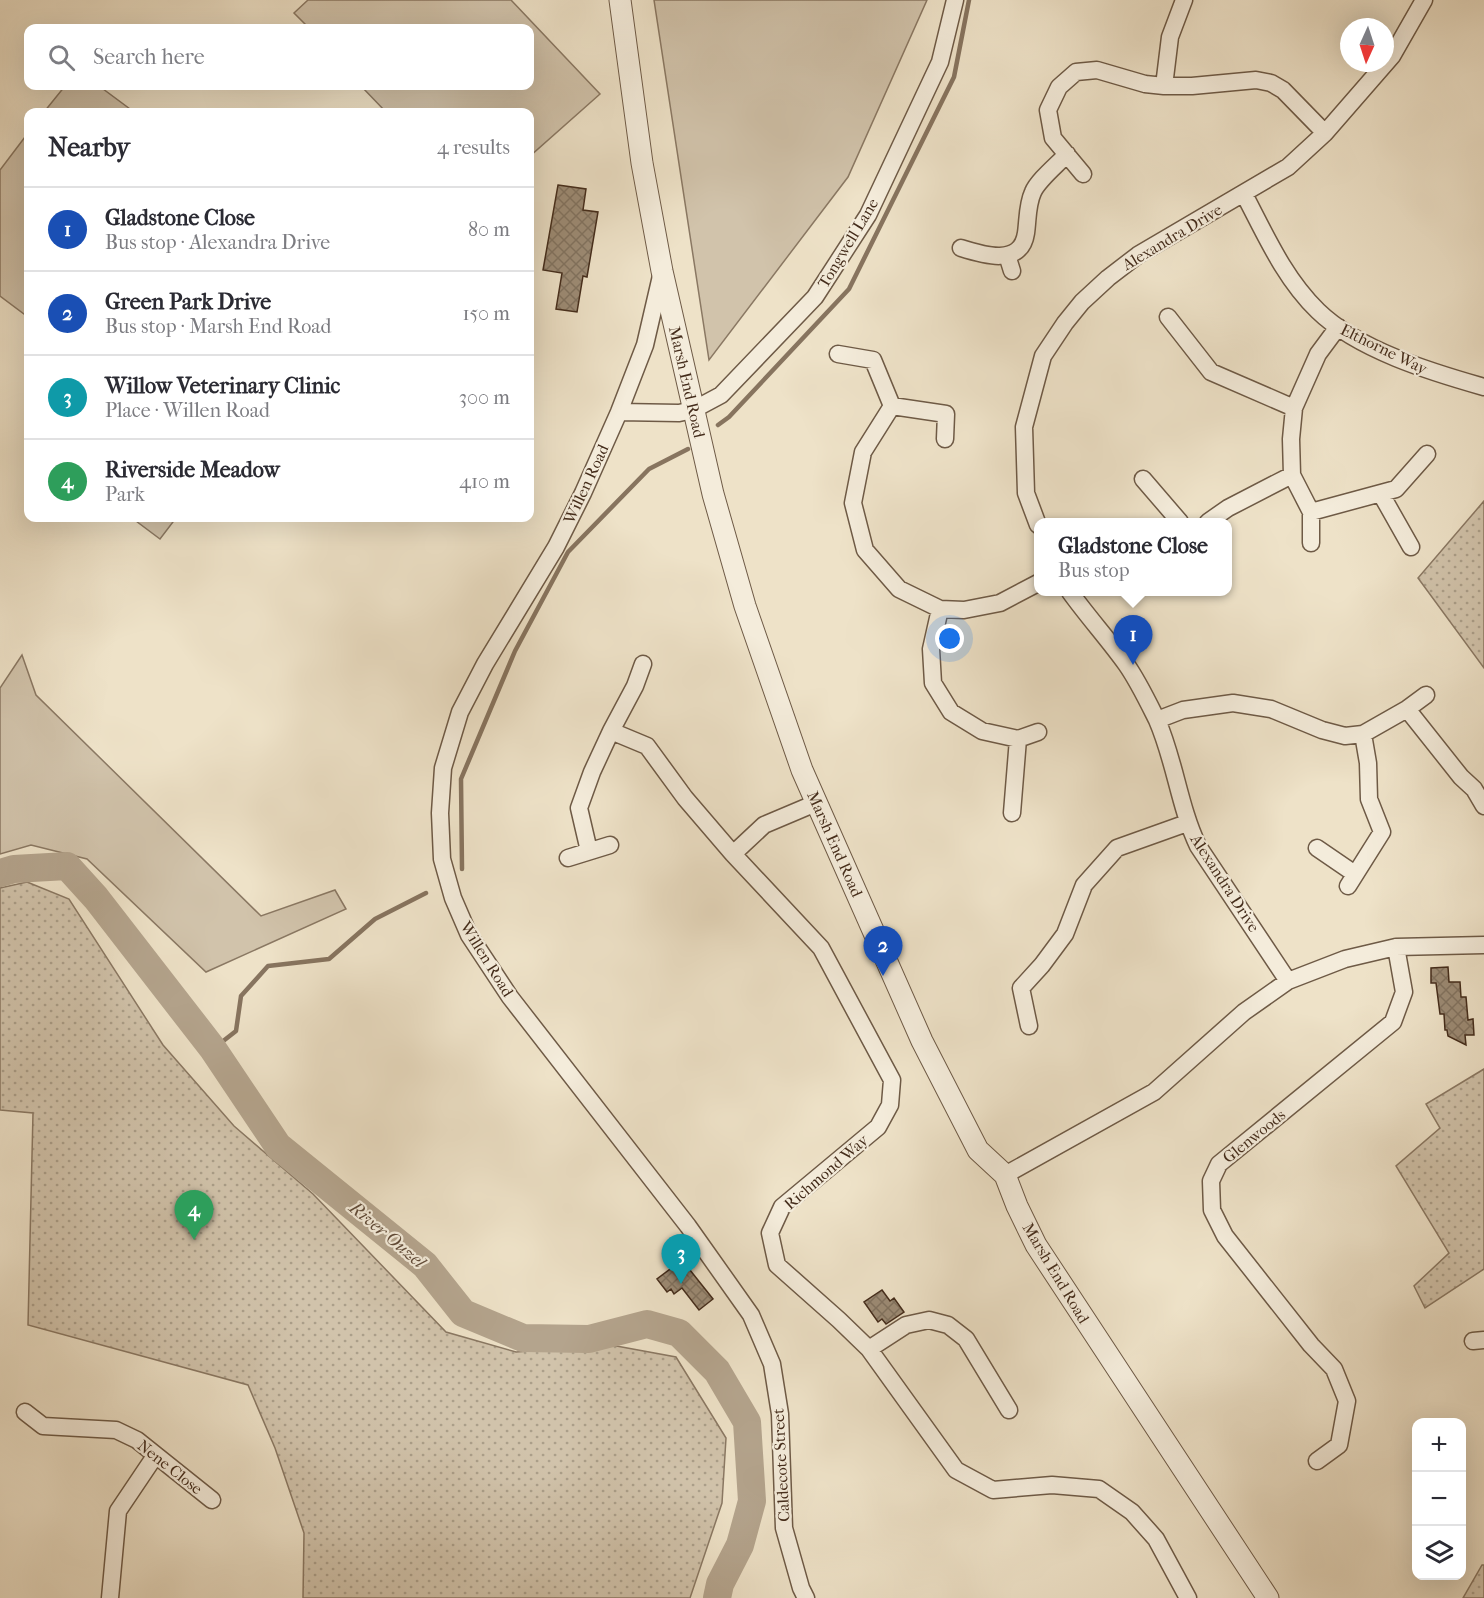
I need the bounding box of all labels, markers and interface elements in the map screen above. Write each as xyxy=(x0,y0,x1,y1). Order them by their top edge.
north arrow xyxy=(1340,18,1394,72)
search box xyxy=(24,24,534,90)
icon: search xyxy=(45,41,78,74)
text: Search here xyxy=(93,44,205,70)
text: Nearby xyxy=(48,132,130,163)
text: 4 results xyxy=(437,136,510,159)
street label: Tongwell Lane xyxy=(814,195,882,291)
street label: Alexandra Drive xyxy=(1118,200,1225,275)
text: Gladstone Close xyxy=(105,205,255,231)
text: 1 xyxy=(64,218,71,241)
text: 80 m xyxy=(468,218,510,241)
text: Bus stop · Alexandra Drive xyxy=(105,231,330,254)
text: Green Park Drive xyxy=(105,289,271,315)
text: 2 xyxy=(62,302,73,325)
text: 150 m xyxy=(462,302,510,325)
text: Bus stop · Marsh End Road xyxy=(105,315,331,338)
street label: Elthorne Way xyxy=(1337,320,1431,378)
street label: Marsh End Road xyxy=(665,324,709,440)
text: Willow Veterinary Clinic xyxy=(105,373,340,399)
text: 3 xyxy=(63,386,72,409)
text: 300 m xyxy=(459,386,510,409)
text: Place · Willen Road xyxy=(105,399,270,422)
street label: Willen Road xyxy=(559,441,613,528)
text: Riverside Meadow xyxy=(105,457,280,483)
text: 4 xyxy=(62,470,73,493)
text: 410 m xyxy=(459,470,510,493)
text: Park xyxy=(105,483,145,506)
popup xyxy=(1034,518,1232,596)
text: Gladstone Close xyxy=(1058,533,1208,559)
text: Bus stop xyxy=(1058,559,1130,582)
pin: 1 xyxy=(1114,616,1152,665)
your location xyxy=(935,624,964,653)
street label: Marsh End Road xyxy=(803,788,867,900)
street label: Alexandra Drive xyxy=(1186,830,1264,936)
street label: Willen Road xyxy=(456,917,518,1000)
pin: 2 xyxy=(864,926,902,976)
street label: Glenwoods xyxy=(1219,1105,1289,1167)
street label: Richmond Way xyxy=(780,1130,872,1214)
pin: 4 xyxy=(174,1190,214,1240)
water label: River Ouzel xyxy=(344,1197,431,1274)
street label: Marsh End Road xyxy=(1019,1219,1094,1327)
pin: 3 xyxy=(662,1234,700,1284)
street label: Caldecote Street xyxy=(769,1408,793,1522)
map controls xyxy=(1412,1418,1466,1580)
button: + xyxy=(1412,1418,1466,1472)
street label: Nene Close xyxy=(134,1436,206,1498)
button: − xyxy=(1412,1472,1466,1526)
button: layers xyxy=(1412,1526,1466,1580)

